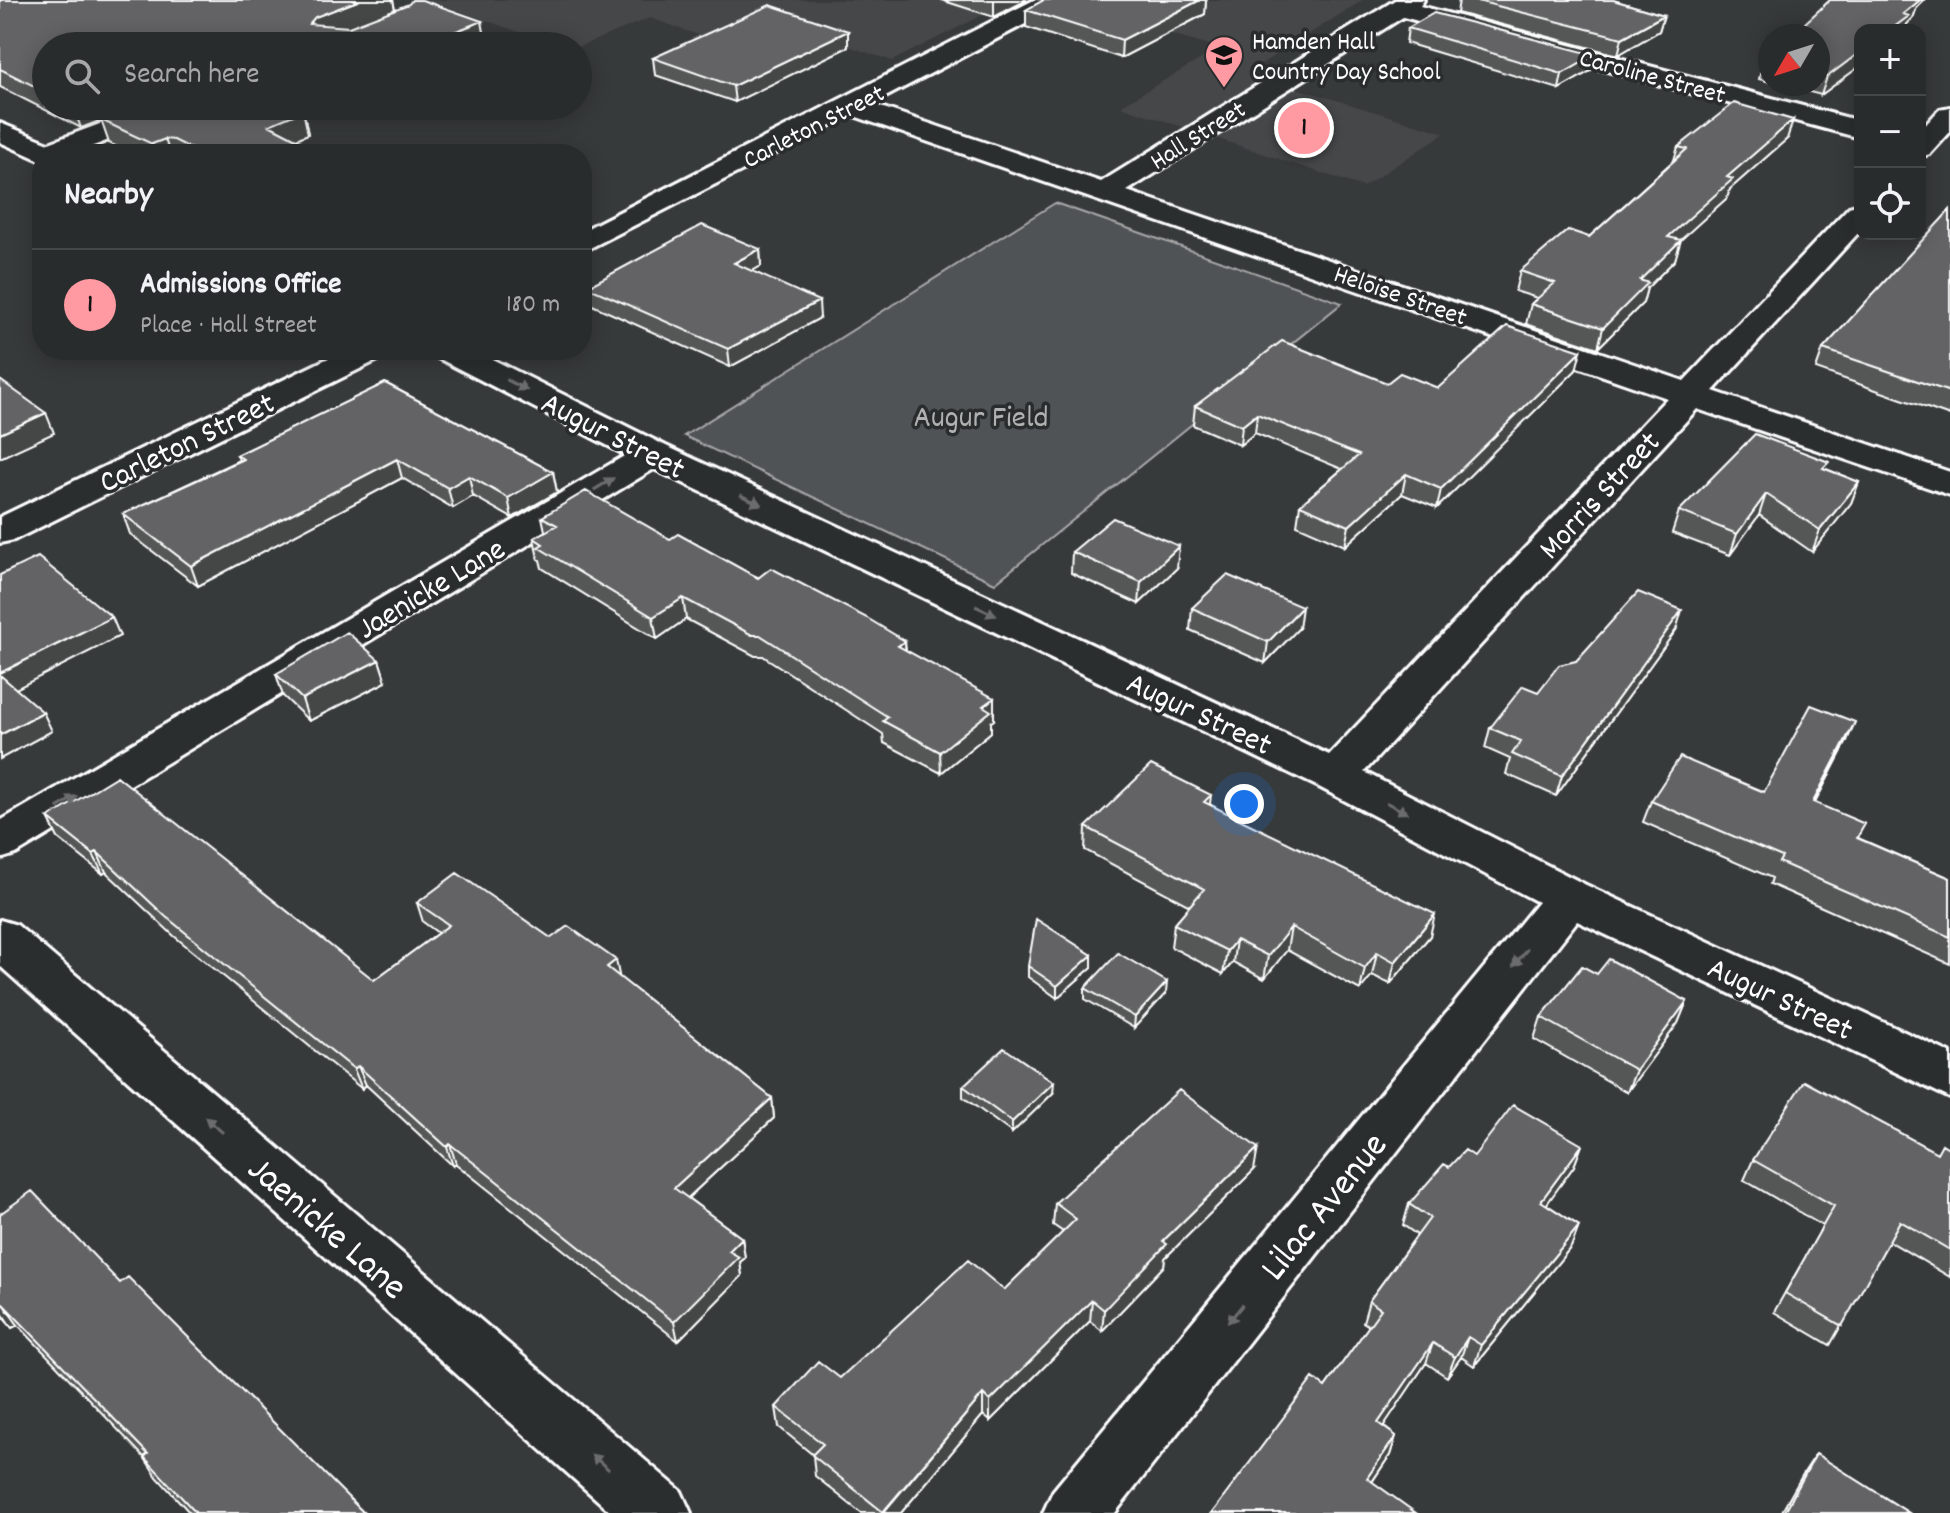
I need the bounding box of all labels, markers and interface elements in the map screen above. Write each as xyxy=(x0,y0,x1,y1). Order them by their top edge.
north arrow xyxy=(1758,24,1830,96)
map controls xyxy=(1854,24,1926,240)
button: + xyxy=(1854,24,1926,96)
place label: Hamden Hall Country Day School xyxy=(1252,25,1441,92)
search box xyxy=(32,32,592,120)
school or university icon: Hamden Hall Country Day School xyxy=(1203,34,1245,89)
street label: Caroline Street xyxy=(1575,41,1730,116)
icon: search xyxy=(60,54,104,98)
text: Search here xyxy=(124,55,260,98)
street label: Carleton Street xyxy=(737,76,892,180)
street label: Hall Street xyxy=(1144,93,1254,181)
button: − xyxy=(1854,96,1926,168)
pin: 1 xyxy=(1278,98,1330,158)
button: locate xyxy=(1854,168,1926,240)
text: Nearby xyxy=(64,172,153,221)
street label: Heloise Street xyxy=(1328,257,1472,338)
text: Admissions Office xyxy=(140,265,341,308)
text: 1 xyxy=(87,287,93,324)
text: 180 m xyxy=(506,287,560,324)
text: Place · Hall Street xyxy=(140,308,317,345)
one-way arrow xyxy=(506,379,529,392)
street label: Carleton Street xyxy=(93,383,284,508)
street label: Augur Street xyxy=(532,383,692,494)
park label: Augur Field xyxy=(913,397,1049,443)
street label: Morris Street xyxy=(1530,423,1674,572)
one-way arrow xyxy=(593,477,615,491)
one-way arrow xyxy=(739,493,762,507)
street label: Jaenicke Lane xyxy=(350,529,515,654)
one-way arrow xyxy=(974,604,997,618)
street label: Augur Street xyxy=(1117,663,1278,770)
your location xyxy=(1224,784,1264,824)
one-way arrow xyxy=(56,795,78,809)
one-way arrow xyxy=(1386,801,1408,815)
one-way arrow xyxy=(1512,948,1529,968)
street label: Augur Street xyxy=(1698,948,1859,1055)
one-way arrow xyxy=(205,1117,225,1134)
street label: Lilac Avenue xyxy=(1249,1122,1403,1295)
street label: Jaenicke Lane xyxy=(233,1145,418,1315)
one-way arrow xyxy=(1227,1304,1244,1324)
one-way arrow xyxy=(590,1454,610,1471)

